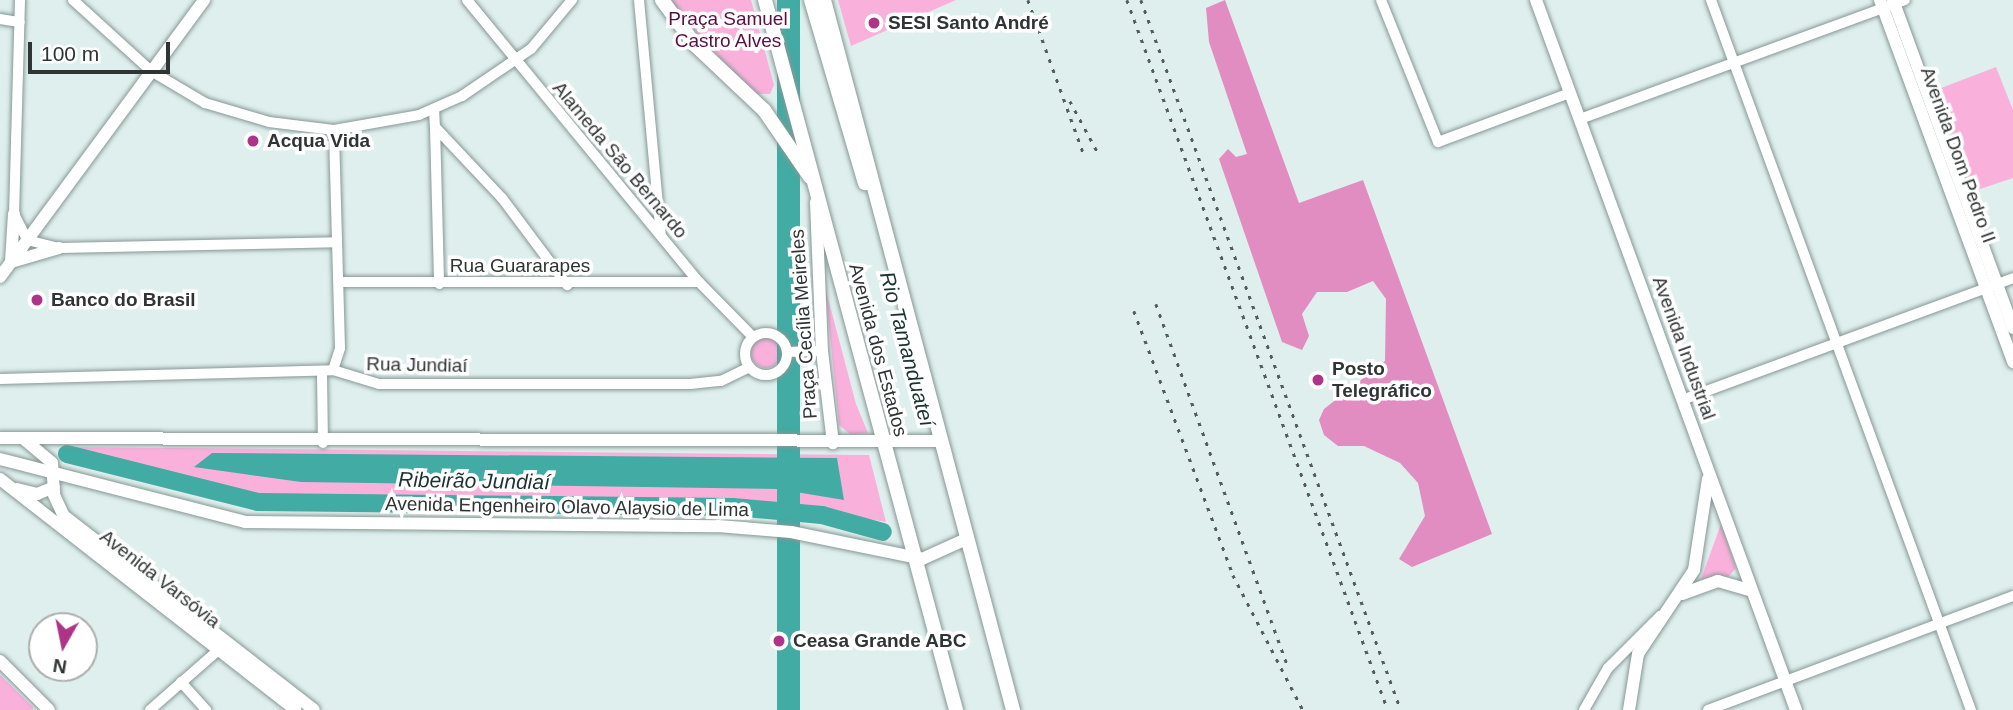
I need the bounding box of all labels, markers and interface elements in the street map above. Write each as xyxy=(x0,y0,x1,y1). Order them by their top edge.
park label: Praça Samuel Castro Alves xyxy=(668,8,788,52)
place label: SESI Santo André xyxy=(888,12,1050,34)
marker: SESI Santo André xyxy=(866,15,882,31)
scale bar xyxy=(32,28,173,72)
text: 100 m xyxy=(41,42,99,65)
street label: Avenida Dom Pedro II xyxy=(1916,64,2000,246)
street label: Alameda São Bernardo xyxy=(548,77,692,243)
place label: Acqua Vida xyxy=(267,130,370,152)
marker: Acqua Vida xyxy=(245,133,261,149)
street label: Praça Cecília Meireles xyxy=(786,228,822,420)
street label: Rua Guararapes xyxy=(450,255,590,277)
street label: Avenida dos Estados xyxy=(844,261,912,439)
water label: Rio Tamanduateí xyxy=(874,269,940,429)
street label: Avenida Industrial xyxy=(1648,273,1720,423)
place label: Banco do Brasil xyxy=(51,289,196,311)
marker: Banco do Brasil xyxy=(29,292,45,308)
street label: Rua Jundiaí xyxy=(366,353,468,377)
place label: Posto Telegráfico xyxy=(1332,358,1432,402)
marker: Posto Telegráfico xyxy=(1310,372,1326,388)
water label: Ribeirão Jundiaí xyxy=(398,467,550,495)
street label: Avenida Engenheiro Olavo Alaysio de Lima xyxy=(384,492,750,522)
street label: Avenida Varsóvia xyxy=(95,525,225,633)
north arrow xyxy=(28,612,98,682)
place label: Ceasa Grande ABC xyxy=(793,630,967,652)
marker: Ceasa Grande ABC xyxy=(771,633,787,649)
text: N xyxy=(52,655,68,678)

